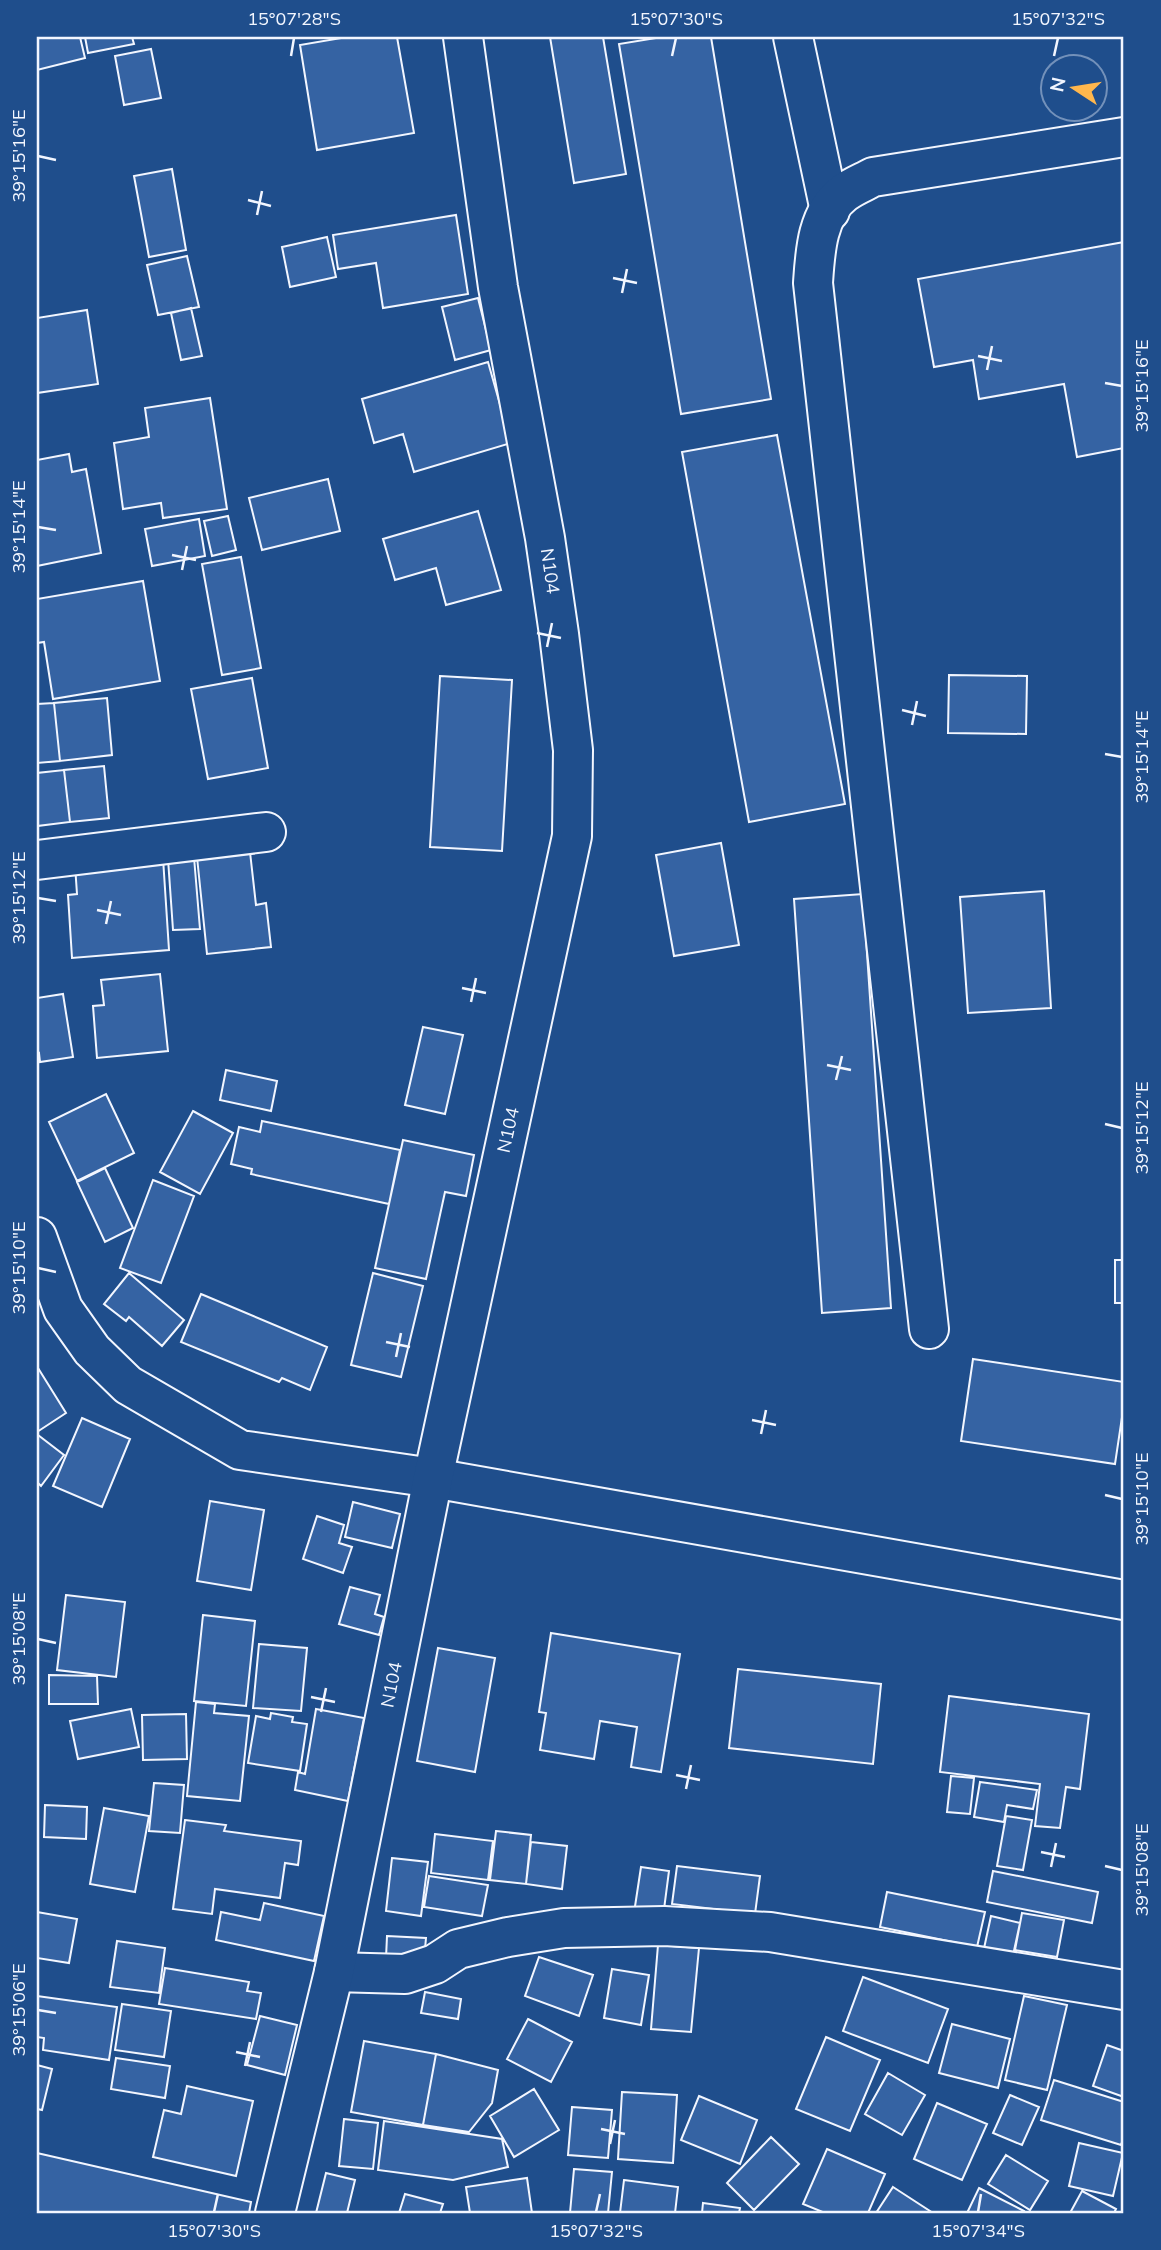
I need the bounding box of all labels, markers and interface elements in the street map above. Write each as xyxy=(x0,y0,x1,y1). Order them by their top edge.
text: 15°07'28"S xyxy=(247,7,341,30)
text: 15°07'30"S xyxy=(629,7,723,30)
text: 15°07'32"S xyxy=(1011,7,1105,30)
north arrow xyxy=(1038,52,1108,122)
text: N xyxy=(1044,75,1071,94)
text: 39°15'16"E xyxy=(7,109,30,203)
text: 39°15'16"E xyxy=(1130,339,1153,433)
text: 39°15'14"E xyxy=(7,480,30,574)
street label: N104 xyxy=(536,547,565,595)
text: 39°15'14"E xyxy=(1130,710,1153,804)
text: 39°15'12"E xyxy=(7,851,30,945)
text: 39°15'12"E xyxy=(1130,1081,1153,1175)
street label: N104 xyxy=(492,1105,524,1155)
text: 39°15'10"E xyxy=(7,1221,30,1315)
text: 39°15'10"E xyxy=(1130,1452,1153,1546)
text: 39°15'08"E xyxy=(7,1592,30,1686)
street label: N104 xyxy=(375,1660,407,1709)
text: 39°15'08"E xyxy=(1130,1823,1153,1917)
text: 39°15'06"E xyxy=(7,1963,30,2057)
text: 15°07'30"S xyxy=(167,2219,261,2242)
text: 15°07'32"S xyxy=(549,2219,643,2242)
text: 15°07'34"S xyxy=(931,2219,1025,2242)

